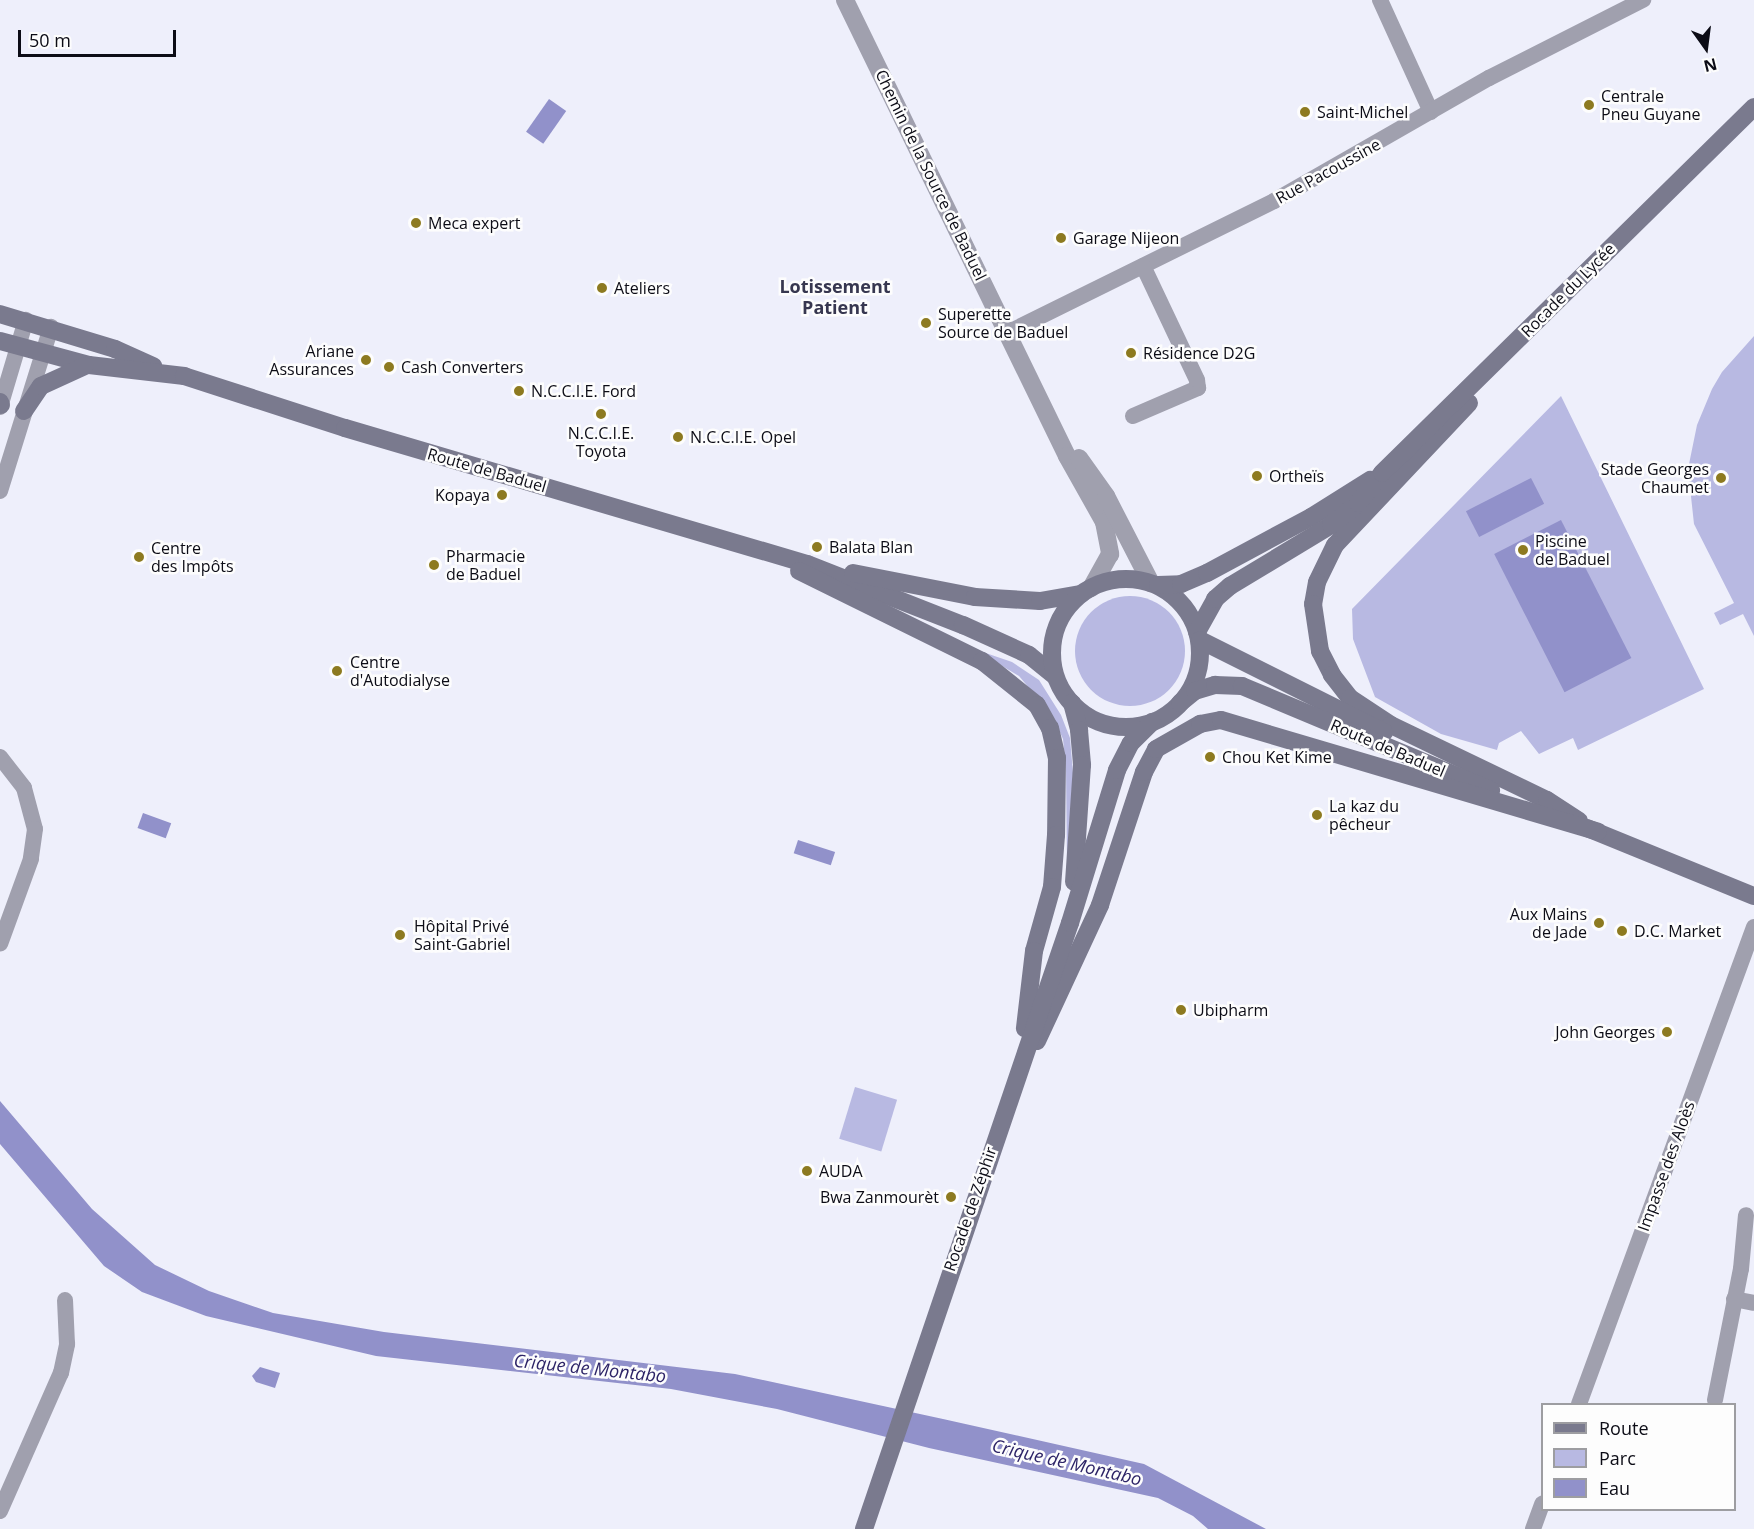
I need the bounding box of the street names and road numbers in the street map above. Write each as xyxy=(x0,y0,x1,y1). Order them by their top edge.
street label: Chemin de la Source de Baduel xyxy=(872,67,990,283)
street label: Rue Pacoussine xyxy=(1272,134,1384,208)
street label: Rocade du Lycée xyxy=(1517,239,1619,341)
street label: Route de Baduel xyxy=(425,444,549,496)
street label: Route de Baduel xyxy=(1328,715,1448,781)
street label: Impasse des Aloès xyxy=(1633,1098,1699,1234)
street label: Rocade de Zéphir xyxy=(940,1144,1000,1274)

